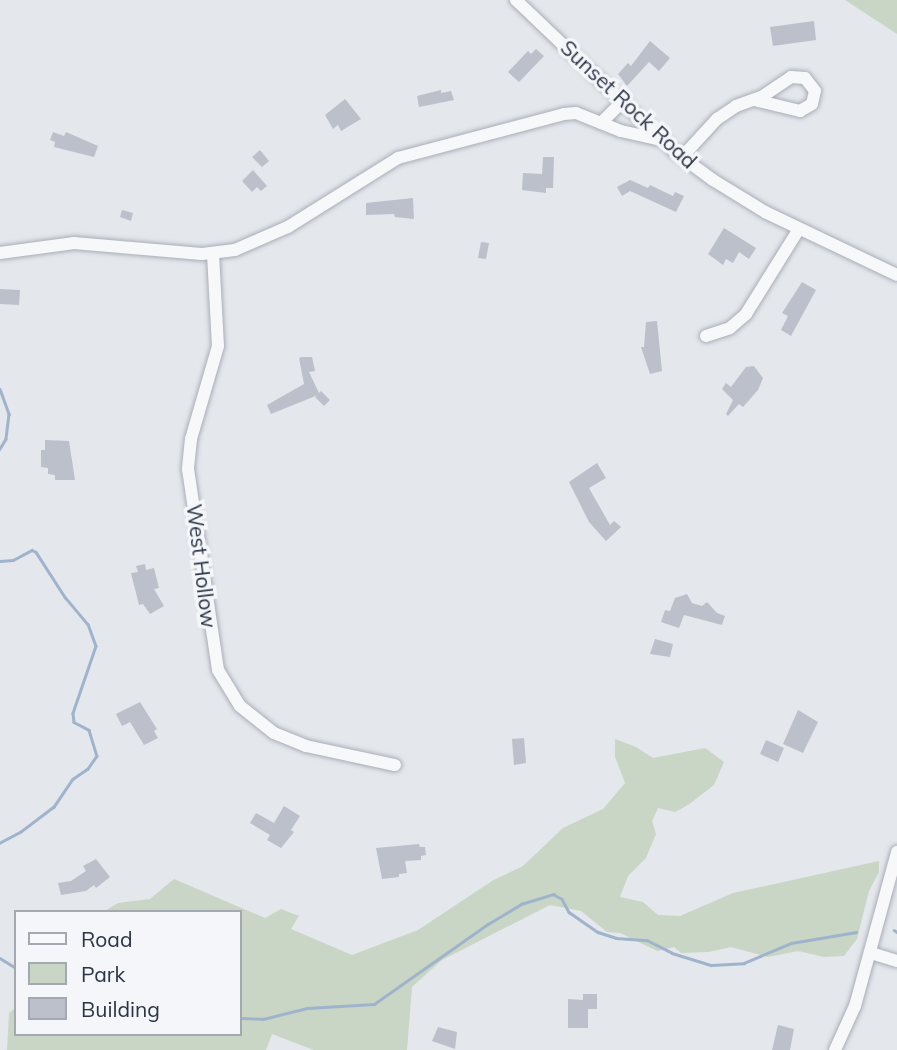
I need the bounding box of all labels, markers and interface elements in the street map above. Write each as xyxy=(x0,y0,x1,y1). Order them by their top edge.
street label: Sunset Rock Road xyxy=(556,35,702,173)
street label: West Hollow xyxy=(182,503,222,629)
legend xyxy=(14,910,242,1036)
text: Road xyxy=(81,926,132,952)
text: Park xyxy=(81,961,125,987)
text: Building xyxy=(81,996,160,1022)

